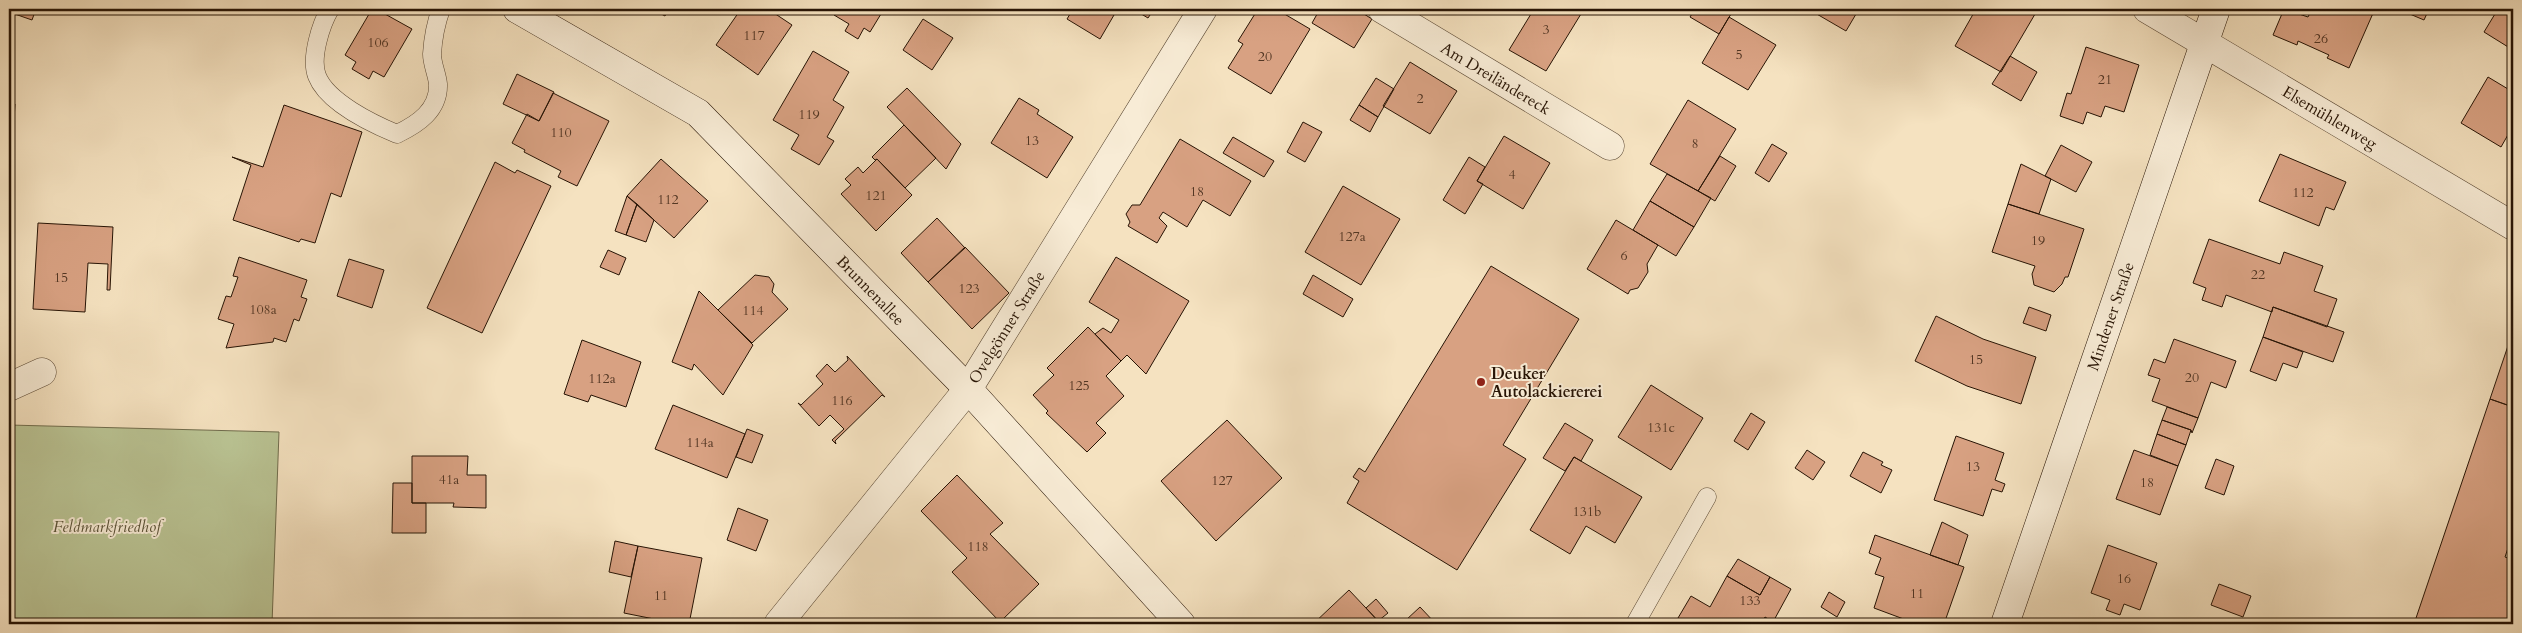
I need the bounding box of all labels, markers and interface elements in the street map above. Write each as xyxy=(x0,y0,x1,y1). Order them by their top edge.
house number: 3 xyxy=(1542,20,1550,39)
house number: 117 xyxy=(743,26,765,45)
house number: 26 xyxy=(2314,29,2328,48)
house number: 106 xyxy=(367,33,389,52)
street label: Am Dreiländereck xyxy=(1436,37,1555,121)
house number: 5 xyxy=(1735,45,1743,64)
house number: 20 xyxy=(1258,47,1272,66)
house number: 21 xyxy=(2098,70,2112,89)
street label: Elsemühlenweg xyxy=(2278,81,2381,155)
house number: 2 xyxy=(1416,89,1424,108)
house number: 119 xyxy=(798,105,820,124)
house number: 110 xyxy=(550,123,572,142)
house number: 13 xyxy=(1025,131,1039,150)
house number: 8 xyxy=(1691,134,1699,153)
house number: 4 xyxy=(1508,165,1516,184)
house number: 18 xyxy=(1190,182,1204,201)
house number: 112 xyxy=(2292,183,2314,202)
house number: 121 xyxy=(865,186,887,205)
house number: 112 xyxy=(657,190,679,209)
house number: 127a xyxy=(1338,227,1366,246)
house number: 19 xyxy=(2031,231,2045,250)
house number: 6 xyxy=(1620,246,1628,265)
street label: Brunnenallee xyxy=(831,251,909,331)
street label: Mindener Straße xyxy=(2082,259,2140,374)
house number: 22 xyxy=(2251,265,2265,284)
street label: Ovelgönner Straße xyxy=(963,267,1050,388)
house number: 15 xyxy=(54,268,68,287)
house number: 123 xyxy=(958,279,980,298)
house number: 108a xyxy=(249,300,277,319)
house number: 114 xyxy=(742,301,764,320)
house number: 15 xyxy=(1969,350,1983,369)
place label: Deuker Autolackiererei xyxy=(1491,363,1602,403)
house number: 20 xyxy=(2185,368,2199,387)
house number: 112a xyxy=(588,369,616,388)
house number: 125 xyxy=(1068,376,1090,395)
marker: Deuker Autolackiererei xyxy=(1475,376,1487,388)
house number: 116 xyxy=(831,391,853,410)
house number: 131c xyxy=(1647,418,1675,437)
house number: 114a xyxy=(686,433,714,452)
house number: 13 xyxy=(1966,457,1980,476)
house number: 41a xyxy=(439,470,459,489)
house number: 127 xyxy=(1211,471,1233,490)
house number: 18 xyxy=(2140,473,2154,492)
house number: 131b xyxy=(1572,502,1602,521)
park label: Feldmarkfriedhof xyxy=(53,516,164,538)
house number: 118 xyxy=(967,537,989,556)
house number: 16 xyxy=(2117,569,2131,588)
house number: 11 xyxy=(1910,584,1924,603)
house number: 11 xyxy=(654,586,668,605)
house number: 133 xyxy=(1739,591,1761,610)

